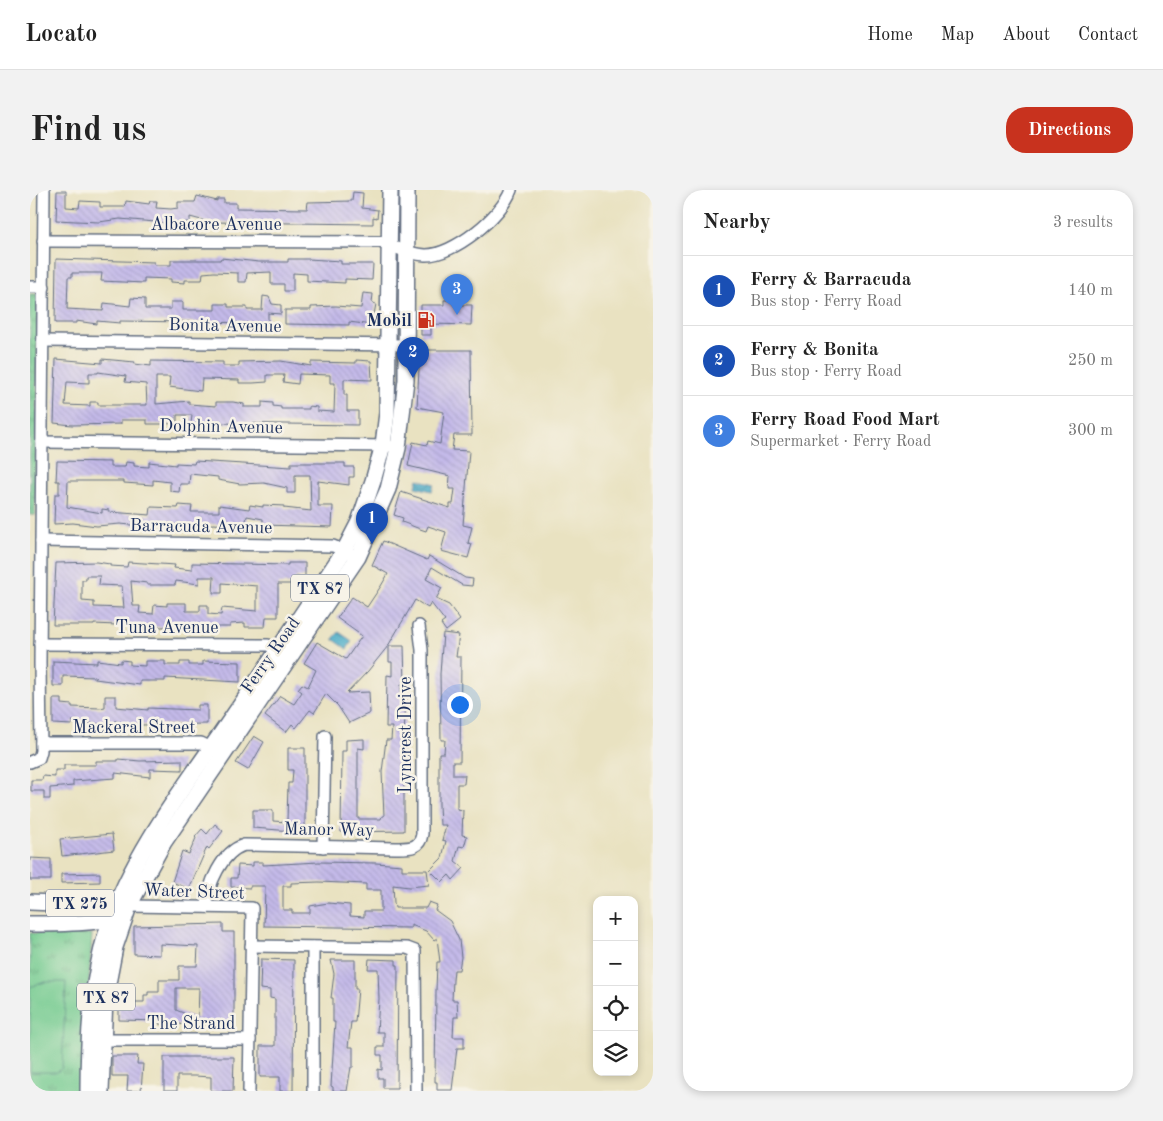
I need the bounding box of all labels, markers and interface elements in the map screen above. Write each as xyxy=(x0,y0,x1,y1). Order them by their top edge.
text: Locato xyxy=(25,23,97,47)
text: Home xyxy=(867,26,913,44)
text: Map xyxy=(941,26,974,44)
text: About xyxy=(1002,26,1050,44)
text: Contact xyxy=(1078,26,1138,44)
button: Directions xyxy=(1006,107,1133,153)
text: Find us xyxy=(30,113,146,148)
text: Nearby xyxy=(703,212,771,233)
text: 3 results xyxy=(1053,215,1113,231)
street label: Albacore Avenue xyxy=(150,216,282,234)
text: Ferry & Barracuda xyxy=(750,271,911,290)
pin: 3 xyxy=(441,274,473,315)
text: 1 xyxy=(714,283,724,299)
text: 140 m xyxy=(1068,283,1113,299)
text: Bus stop · Ferry Road xyxy=(750,294,902,310)
fuel station icon: Mobil xyxy=(416,310,436,330)
place label: Mobil xyxy=(367,312,412,330)
street label: Bonita Avenue xyxy=(168,316,282,336)
pin: 2 xyxy=(397,337,429,378)
text: Ferry & Bonita xyxy=(750,341,879,360)
text: 2 xyxy=(714,353,724,369)
text: 250 m xyxy=(1068,353,1113,369)
text: Bus stop · Ferry Road xyxy=(750,364,902,380)
text: Ferry Road Food Mart xyxy=(750,411,940,430)
street label: Dolphin Avenue xyxy=(159,417,283,437)
text: 3 xyxy=(714,423,724,439)
text: 300 m xyxy=(1068,423,1113,439)
text: Supermarket · Ferry Road xyxy=(750,434,931,450)
pin: 1 xyxy=(356,503,388,544)
street label: Barracuda Avenue xyxy=(129,517,273,537)
road number: TX 87 xyxy=(291,574,349,602)
street label: Ferry Road xyxy=(238,614,304,697)
street label: Tuna Avenue xyxy=(115,619,219,637)
street label: Lyncrest Drive xyxy=(397,676,415,794)
your location xyxy=(447,692,473,718)
street label: Mackeral Street xyxy=(72,719,196,737)
street label: Manor Way xyxy=(283,820,375,840)
street label: Water Street xyxy=(143,881,245,903)
road number: TX 275 xyxy=(46,890,114,916)
map controls xyxy=(593,896,638,1076)
button: + xyxy=(593,896,638,941)
button: − xyxy=(593,941,638,986)
road number: TX 87 xyxy=(77,984,135,1010)
button: locate xyxy=(593,986,638,1031)
street label: The Strand xyxy=(147,1015,235,1033)
button: layers xyxy=(593,1031,638,1076)

